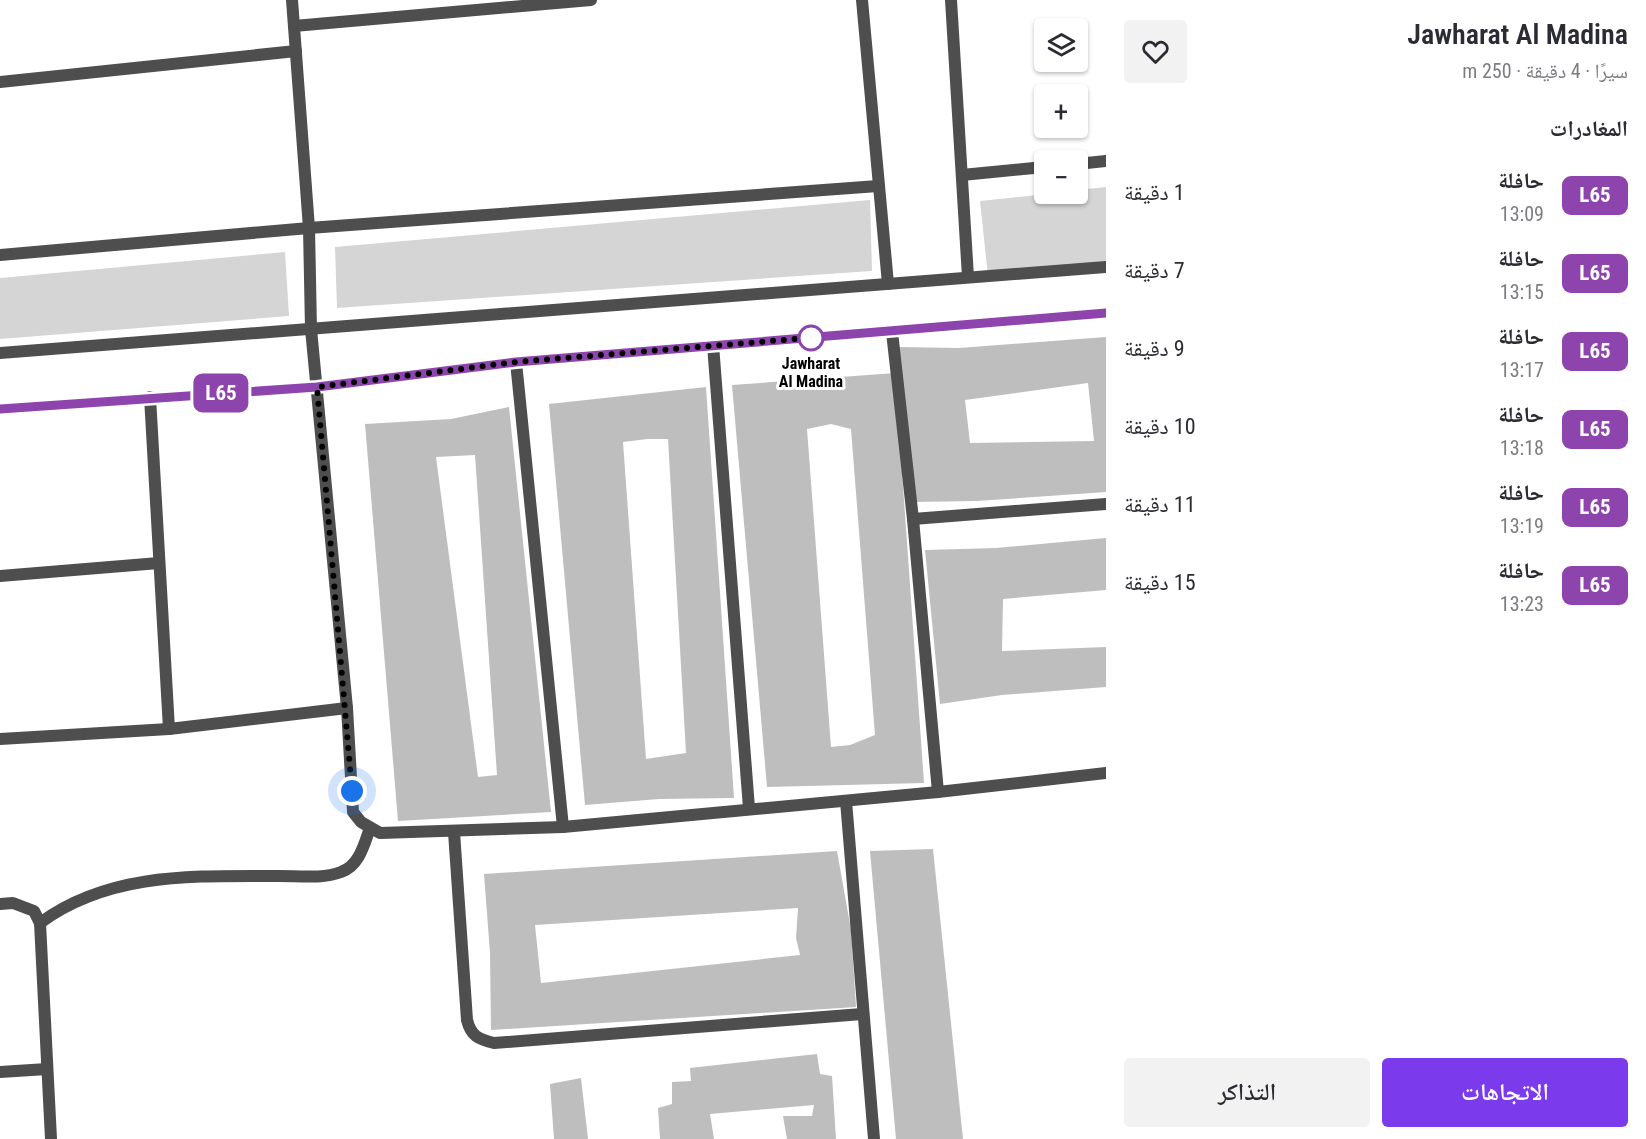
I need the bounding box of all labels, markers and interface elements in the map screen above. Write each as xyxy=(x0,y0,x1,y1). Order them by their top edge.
map controls xyxy=(1034,18,1088,204)
button: layers xyxy=(1034,18,1088,72)
text: Jawharat Al Madina xyxy=(1407,18,1628,51)
button: heart xyxy=(1124,20,1187,83)
text: سيرًا · 4 دقيقة · 250 m xyxy=(1462,59,1628,83)
button: + xyxy=(1034,84,1088,138)
text: المغادرات xyxy=(1550,116,1628,141)
button: − xyxy=(1034,150,1088,204)
text: حافلة xyxy=(1498,168,1544,193)
text: 1 دقيقة xyxy=(1124,180,1185,205)
text: L65 xyxy=(1579,183,1611,207)
text: 13:09 xyxy=(1500,202,1544,226)
text: حافلة xyxy=(1498,246,1544,271)
text: 7 دقيقة xyxy=(1124,258,1185,283)
text: L65 xyxy=(1579,261,1611,285)
text: 13:15 xyxy=(1500,280,1544,304)
text: حافلة xyxy=(1498,324,1544,349)
marker: Jawharat Al Madina xyxy=(798,325,824,351)
text: 9 دقيقة xyxy=(1124,336,1185,361)
text: L65 xyxy=(1579,339,1611,363)
place label: Jawharat Al Madina xyxy=(779,354,844,391)
text: 13:17 xyxy=(1500,358,1544,382)
line badge: L65 xyxy=(186,374,256,412)
text: L65 xyxy=(205,381,237,405)
text: حافلة xyxy=(1498,402,1544,427)
text: 10 دقيقة xyxy=(1124,414,1196,439)
text: L65 xyxy=(1579,417,1611,441)
text: 13:18 xyxy=(1500,436,1544,460)
text: حافلة xyxy=(1498,480,1544,505)
text: 11 دقيقة xyxy=(1124,492,1196,517)
text: L65 xyxy=(1579,495,1611,519)
text: 13:19 xyxy=(1500,514,1544,538)
text: حافلة xyxy=(1498,558,1544,583)
text: 15 دقيقة xyxy=(1124,570,1196,595)
text: L65 xyxy=(1579,573,1611,597)
text: 13:23 xyxy=(1500,592,1544,616)
your location xyxy=(337,776,367,806)
button: التذاكر xyxy=(1124,1058,1370,1127)
button: الاتجاهات xyxy=(1382,1058,1628,1127)

